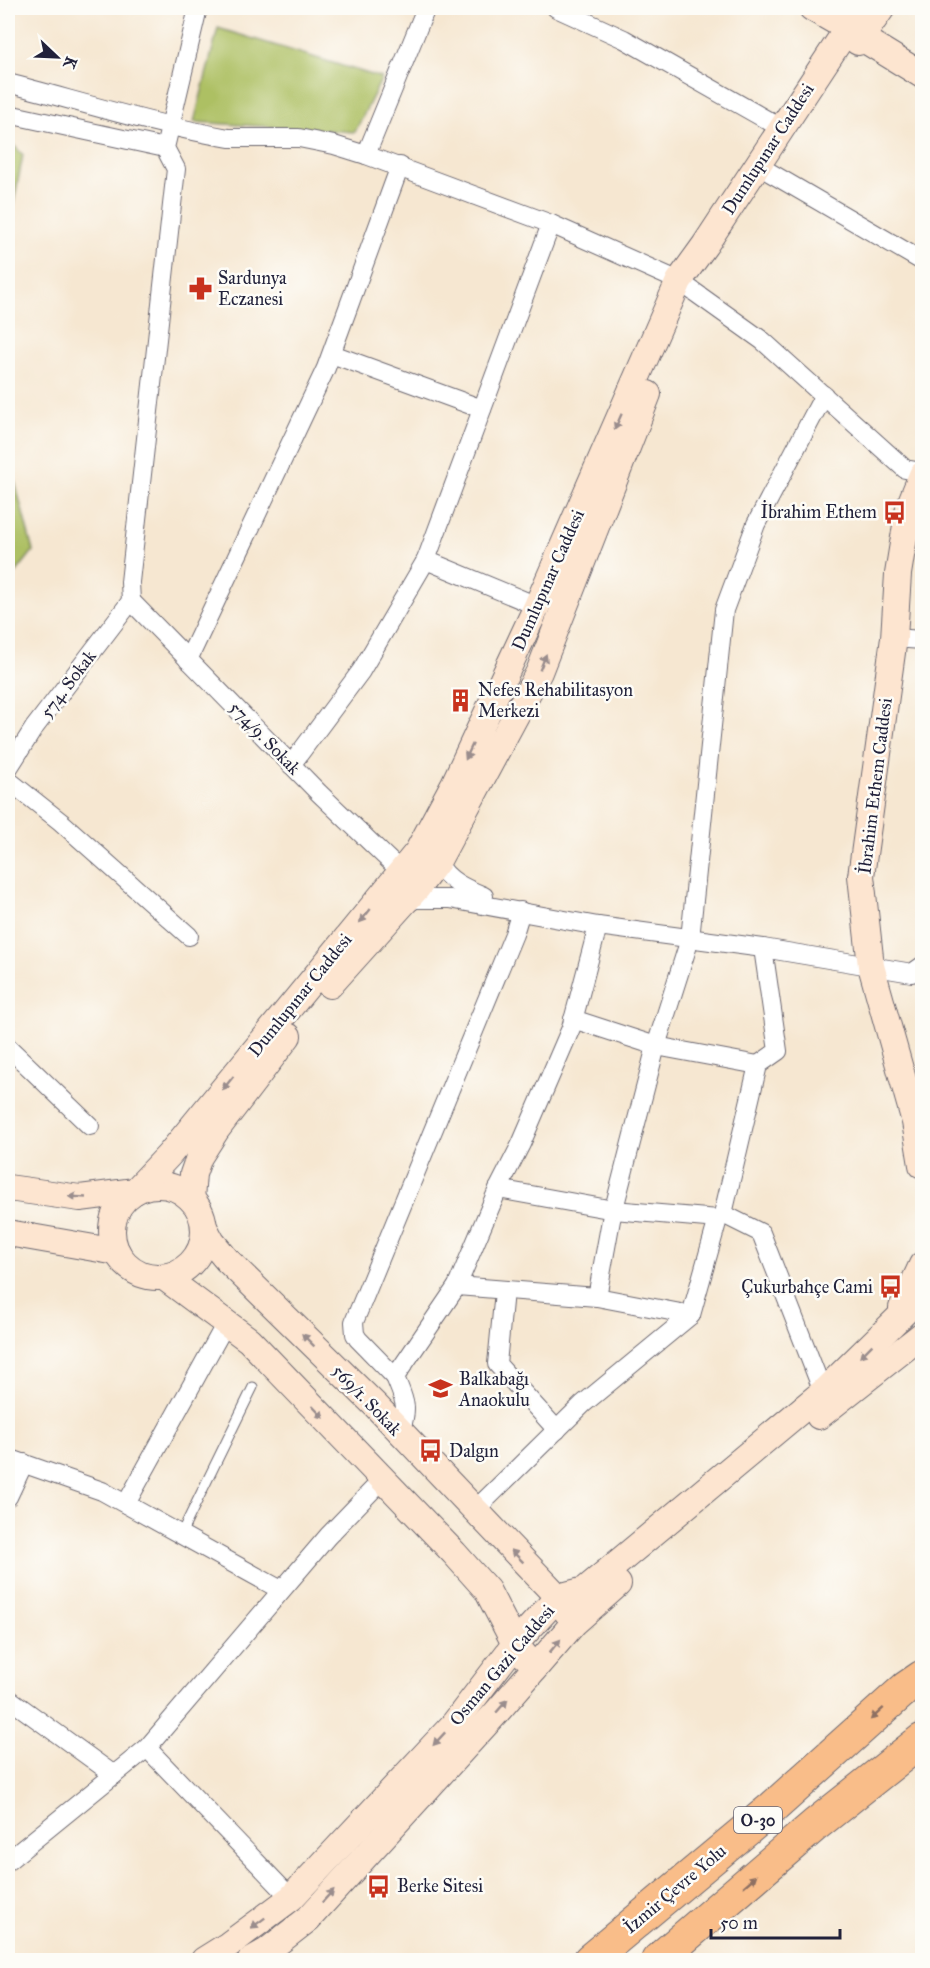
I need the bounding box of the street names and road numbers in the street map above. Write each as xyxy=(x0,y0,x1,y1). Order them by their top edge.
street label: Dumlupınar Caddesi xyxy=(717,79,819,219)
street label: Dumlupınar Caddesi xyxy=(507,506,589,654)
street label: 574. Sokak xyxy=(35,645,101,722)
street label: İbrahim Ethem Caddesi xyxy=(852,696,897,875)
street label: 574/9. Sokak xyxy=(225,697,306,780)
street label: Dumlupınar Caddesi xyxy=(244,929,356,1061)
street label: 569/1. Sokak xyxy=(328,1360,407,1441)
street label: Osman Gazi Caddesi xyxy=(445,1600,559,1730)
road number: O-30 xyxy=(734,1807,782,1833)
street label: İzmir Çevre Yolu xyxy=(619,1839,731,1938)

